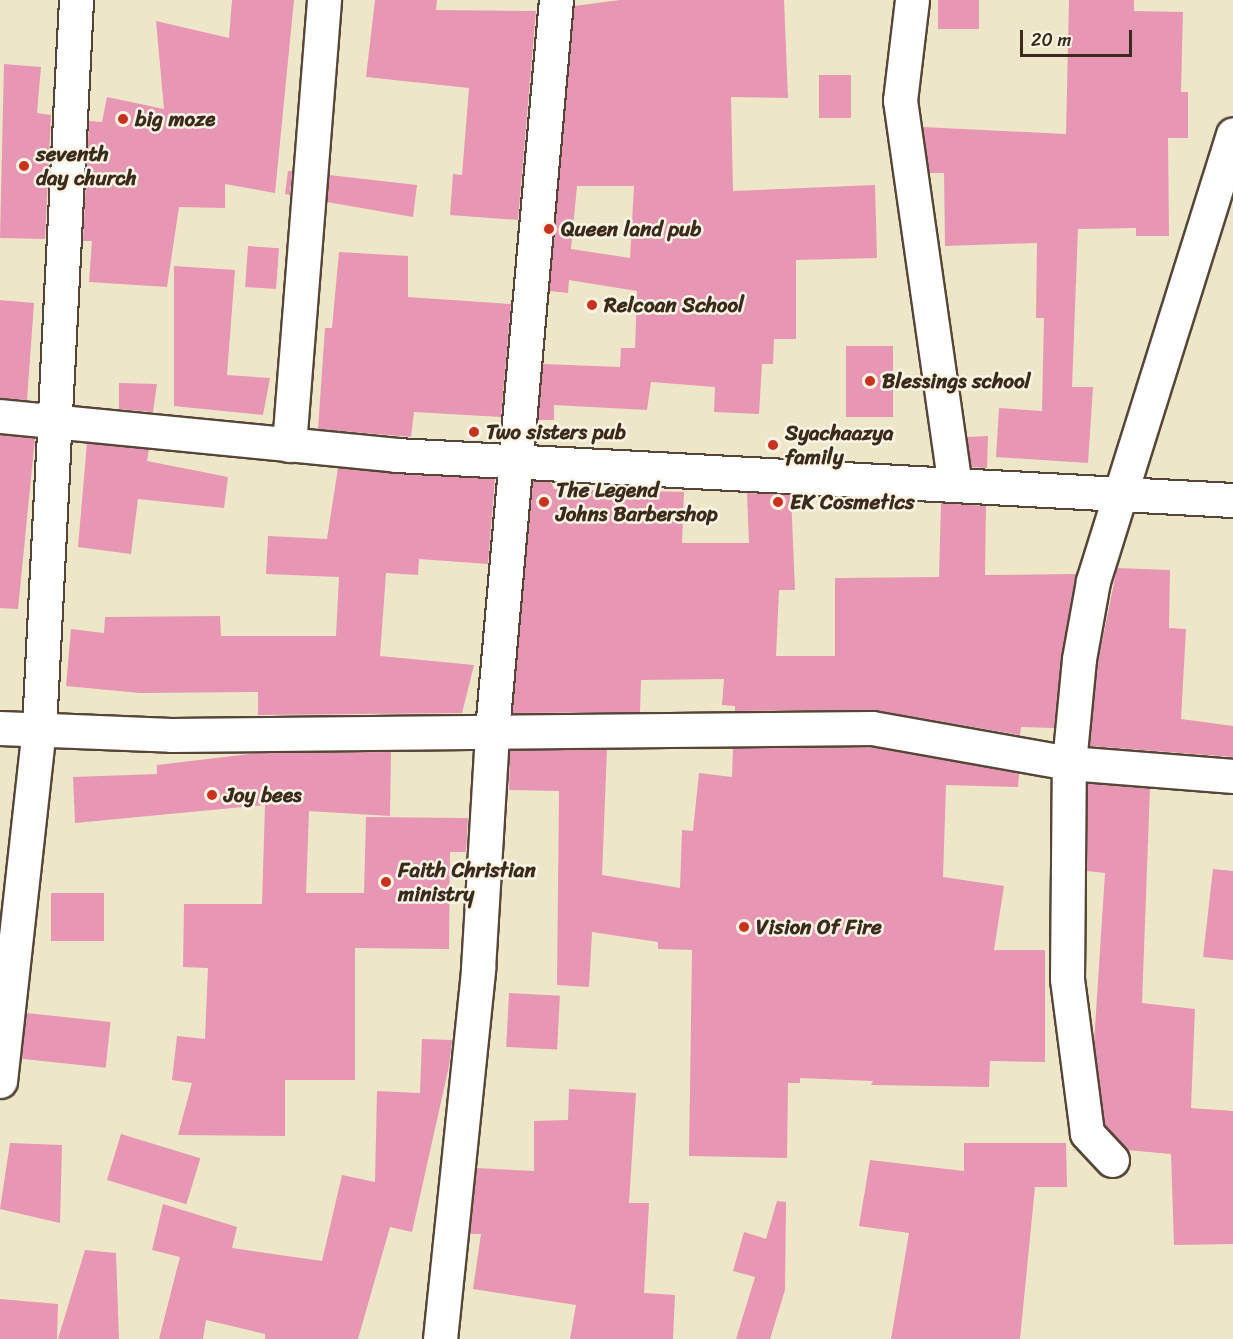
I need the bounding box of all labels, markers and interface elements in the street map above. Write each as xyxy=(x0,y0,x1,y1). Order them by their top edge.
scale bar xyxy=(1023,18,1136,56)
text: 20 m xyxy=(1031,24,1071,56)
place label: big moze xyxy=(135,106,216,132)
marker: big moze xyxy=(116,112,130,126)
place label: seventh day church xyxy=(36,141,137,191)
marker: seventh day church xyxy=(17,159,31,173)
place label: Queen land pub xyxy=(561,216,701,242)
marker: Queen land pub xyxy=(542,222,556,236)
place label: Relcoan School xyxy=(604,292,744,318)
marker: Relcoan School xyxy=(585,298,599,312)
place label: Blessings school xyxy=(882,368,1031,394)
marker: Blessings school xyxy=(863,374,877,388)
place label: Two sisters pub xyxy=(486,419,628,445)
place label: Syachaazya family xyxy=(785,420,894,470)
marker: Two sisters pub xyxy=(467,425,481,439)
marker: Syachaazya family xyxy=(766,438,780,452)
place label: The Legend Johns Barbershop xyxy=(556,477,718,527)
place label: EK Cosmetics xyxy=(790,489,915,515)
marker: The Legend Johns Barbershop xyxy=(537,495,551,509)
marker: EK Cosmetics xyxy=(771,495,785,509)
place label: Joy bees xyxy=(224,782,304,808)
marker: Joy bees xyxy=(205,788,219,802)
place label: Faith Christian ministry xyxy=(398,857,535,907)
marker: Faith Christian ministry xyxy=(379,875,393,889)
place label: Vision Of Fire xyxy=(756,914,882,940)
marker: Vision Of Fire xyxy=(737,920,751,934)

